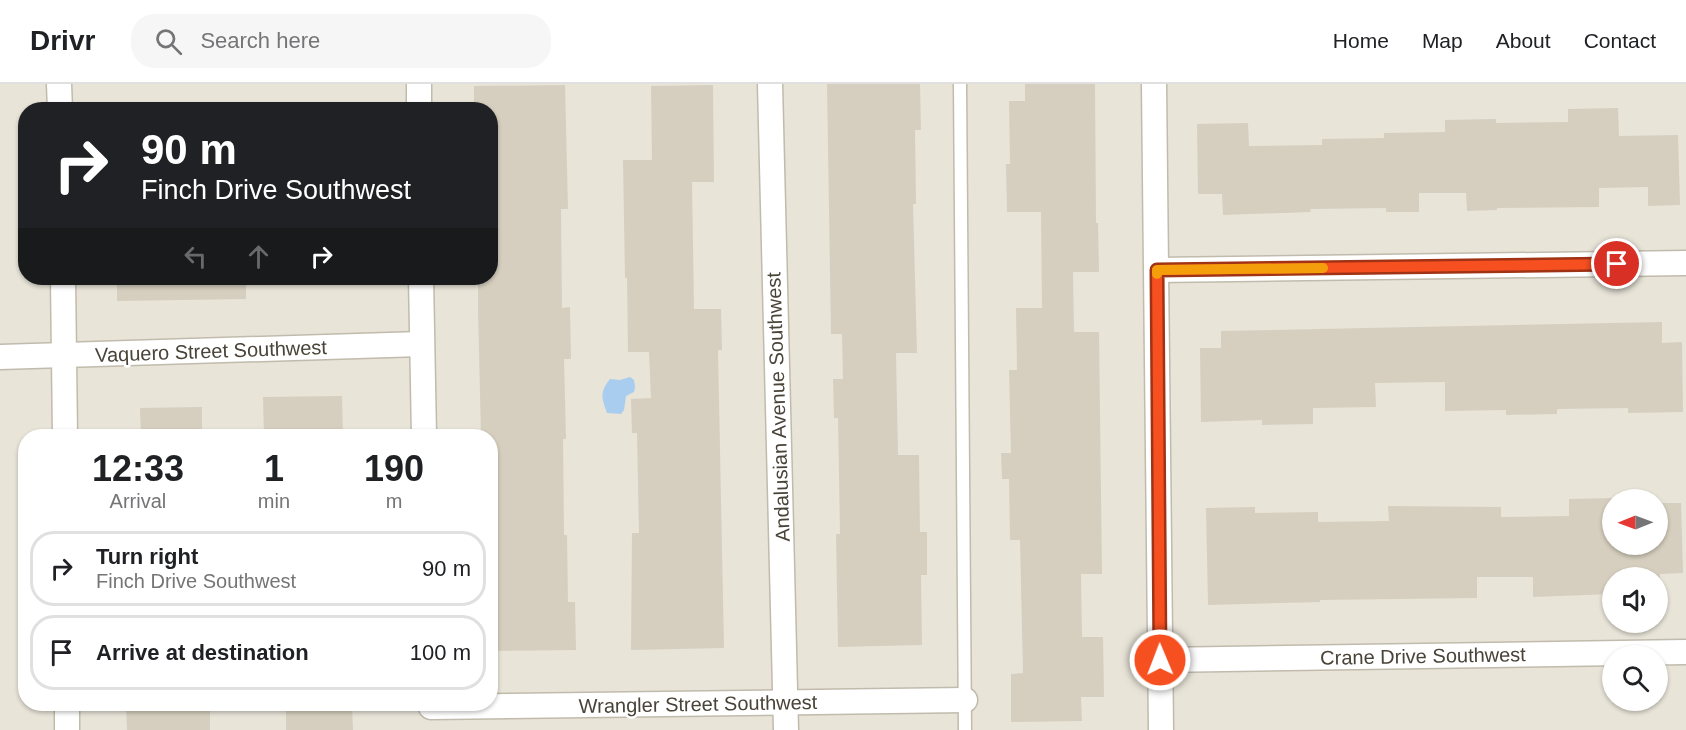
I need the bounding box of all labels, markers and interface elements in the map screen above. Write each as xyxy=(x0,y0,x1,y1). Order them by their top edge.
search box xyxy=(131,14,551,68)
text: Drivr xyxy=(30,25,95,56)
icon: search xyxy=(152,25,185,58)
text: Search here xyxy=(200,28,320,53)
text: Home xyxy=(1333,29,1389,52)
text: Map xyxy=(1422,29,1463,52)
text: About xyxy=(1496,29,1551,52)
text: Contact xyxy=(1584,29,1656,52)
icon: right xyxy=(42,126,120,204)
text: 90 m xyxy=(141,126,237,173)
text: Finch Drive Southwest xyxy=(141,175,411,205)
pin xyxy=(1591,238,1642,289)
icon: left xyxy=(179,240,212,273)
icon: ahead xyxy=(242,240,275,273)
icon: right xyxy=(305,240,338,273)
icon: arrive xyxy=(1600,247,1633,280)
street label: Andalusian Avenue Southwest xyxy=(762,271,794,542)
street label: Vaquero Street Southwest xyxy=(95,336,328,366)
text: 12:33 xyxy=(92,448,184,489)
text: 1 xyxy=(264,448,284,489)
text: 190 xyxy=(364,448,424,489)
north arrow xyxy=(1602,489,1668,555)
map controls xyxy=(1602,489,1668,711)
text: Arrival xyxy=(110,490,166,512)
text: min xyxy=(258,490,290,512)
text: m xyxy=(386,490,402,512)
text: Turn right xyxy=(96,544,198,569)
icon: right xyxy=(45,552,78,585)
text: 90 m xyxy=(422,556,471,581)
button: sound xyxy=(1602,567,1668,633)
text: Finch Drive Southwest xyxy=(96,570,296,592)
position arrow xyxy=(1128,628,1192,692)
icon: arrive xyxy=(45,636,78,669)
text: Arrive at destination xyxy=(96,640,309,665)
text: 100 m xyxy=(410,640,471,665)
street label: Crane Drive Southwest xyxy=(1320,643,1526,669)
button: search xyxy=(1602,645,1668,711)
street label: Wrangler Street Southwest xyxy=(579,691,818,717)

